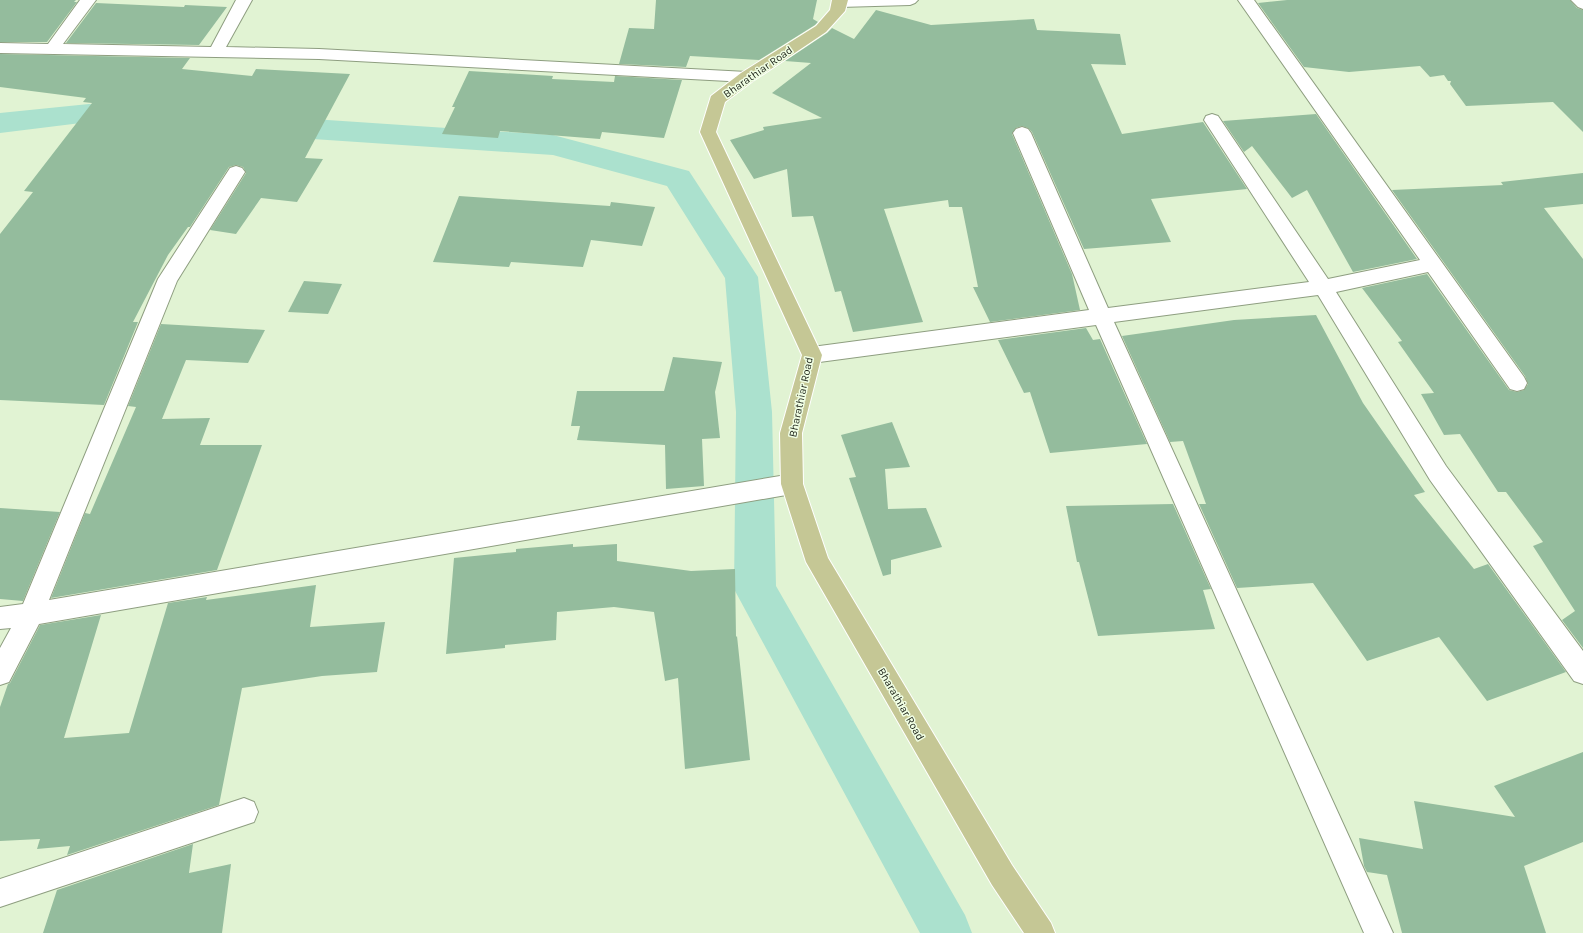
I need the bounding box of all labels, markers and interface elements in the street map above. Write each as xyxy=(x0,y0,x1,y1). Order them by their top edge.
street label: Bharathiar Road xyxy=(721,43,795,101)
street label: Bharathiar Road xyxy=(786,356,816,438)
street label: Bharathiar Road xyxy=(875,665,927,743)

